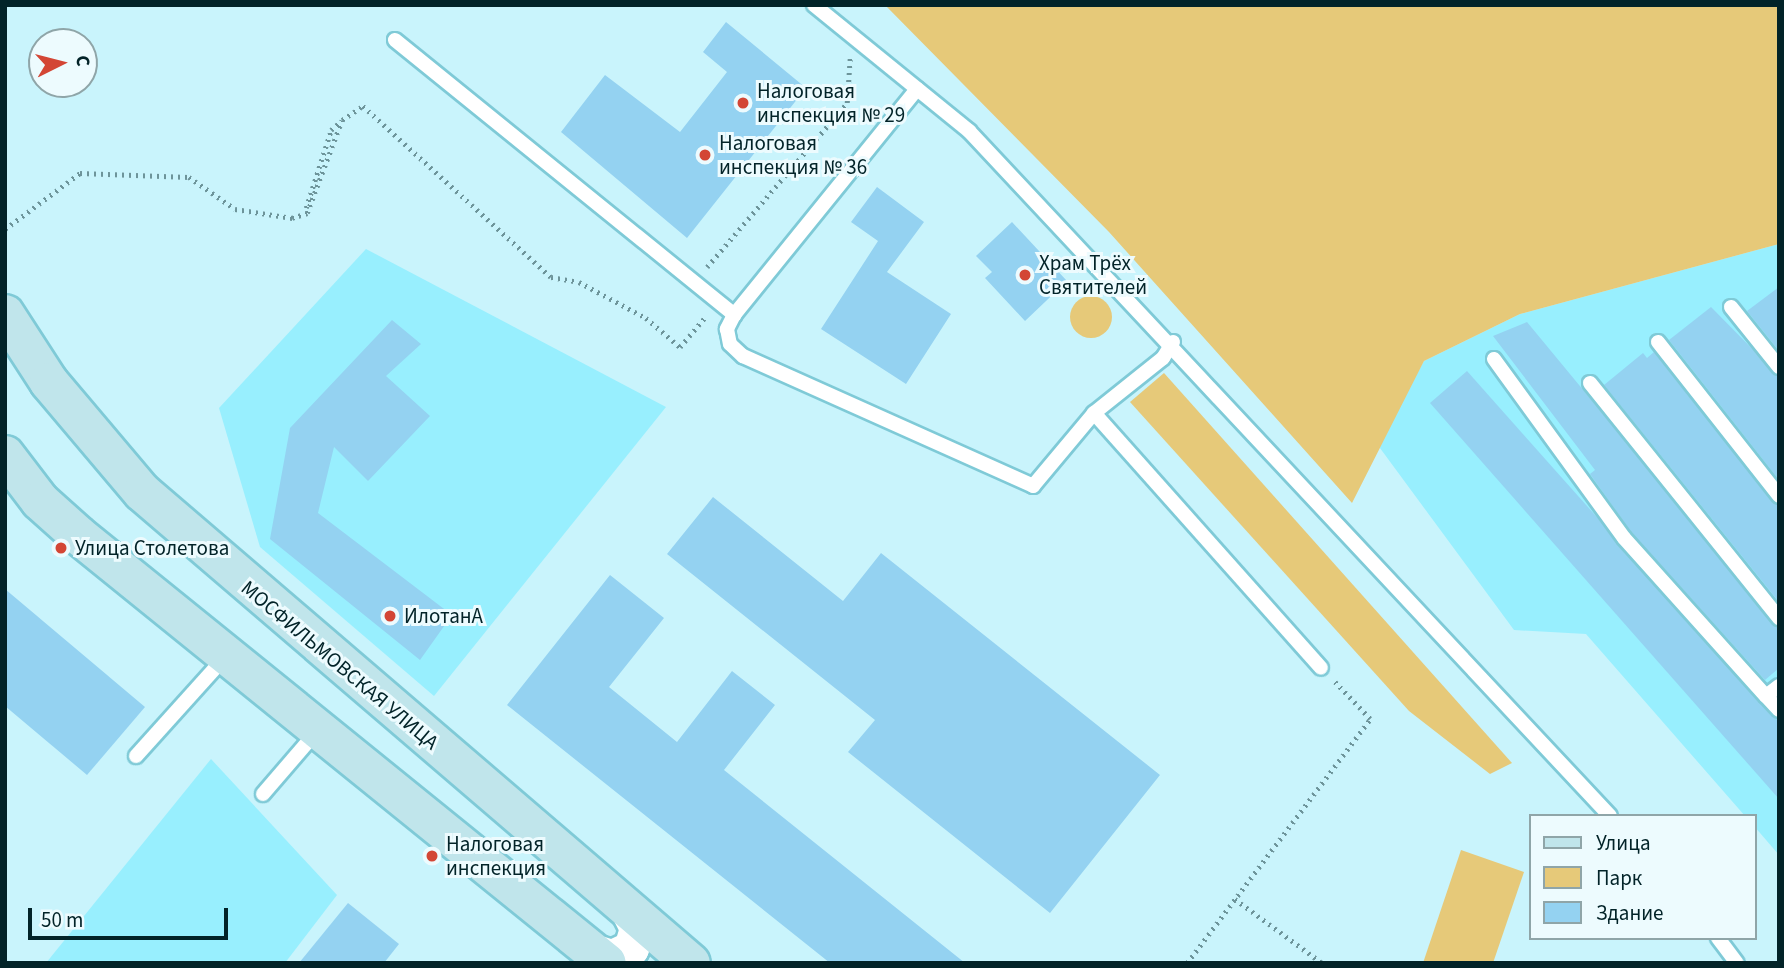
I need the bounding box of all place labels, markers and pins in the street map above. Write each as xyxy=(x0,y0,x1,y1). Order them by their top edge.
place label: Налоговая инспекция № 29 xyxy=(757,78,905,128)
marker: Налоговая инспекция № 29 xyxy=(735,95,751,111)
place label: Налоговая инспекция № 36 xyxy=(719,130,867,180)
marker: Налоговая инспекция № 36 xyxy=(697,147,713,163)
place label: Храм Трёх Святителей xyxy=(1039,250,1147,300)
marker: Храм Трёх Святителей xyxy=(1017,267,1033,283)
place label: Улица Столетова xyxy=(75,535,229,561)
marker: Улица Столетова xyxy=(53,540,69,556)
place label: ИлотанА xyxy=(404,603,483,629)
marker: ИлотанА xyxy=(382,608,398,624)
place label: Налоговая инспекция xyxy=(446,831,546,881)
marker: Налоговая инспекция xyxy=(424,848,440,864)

